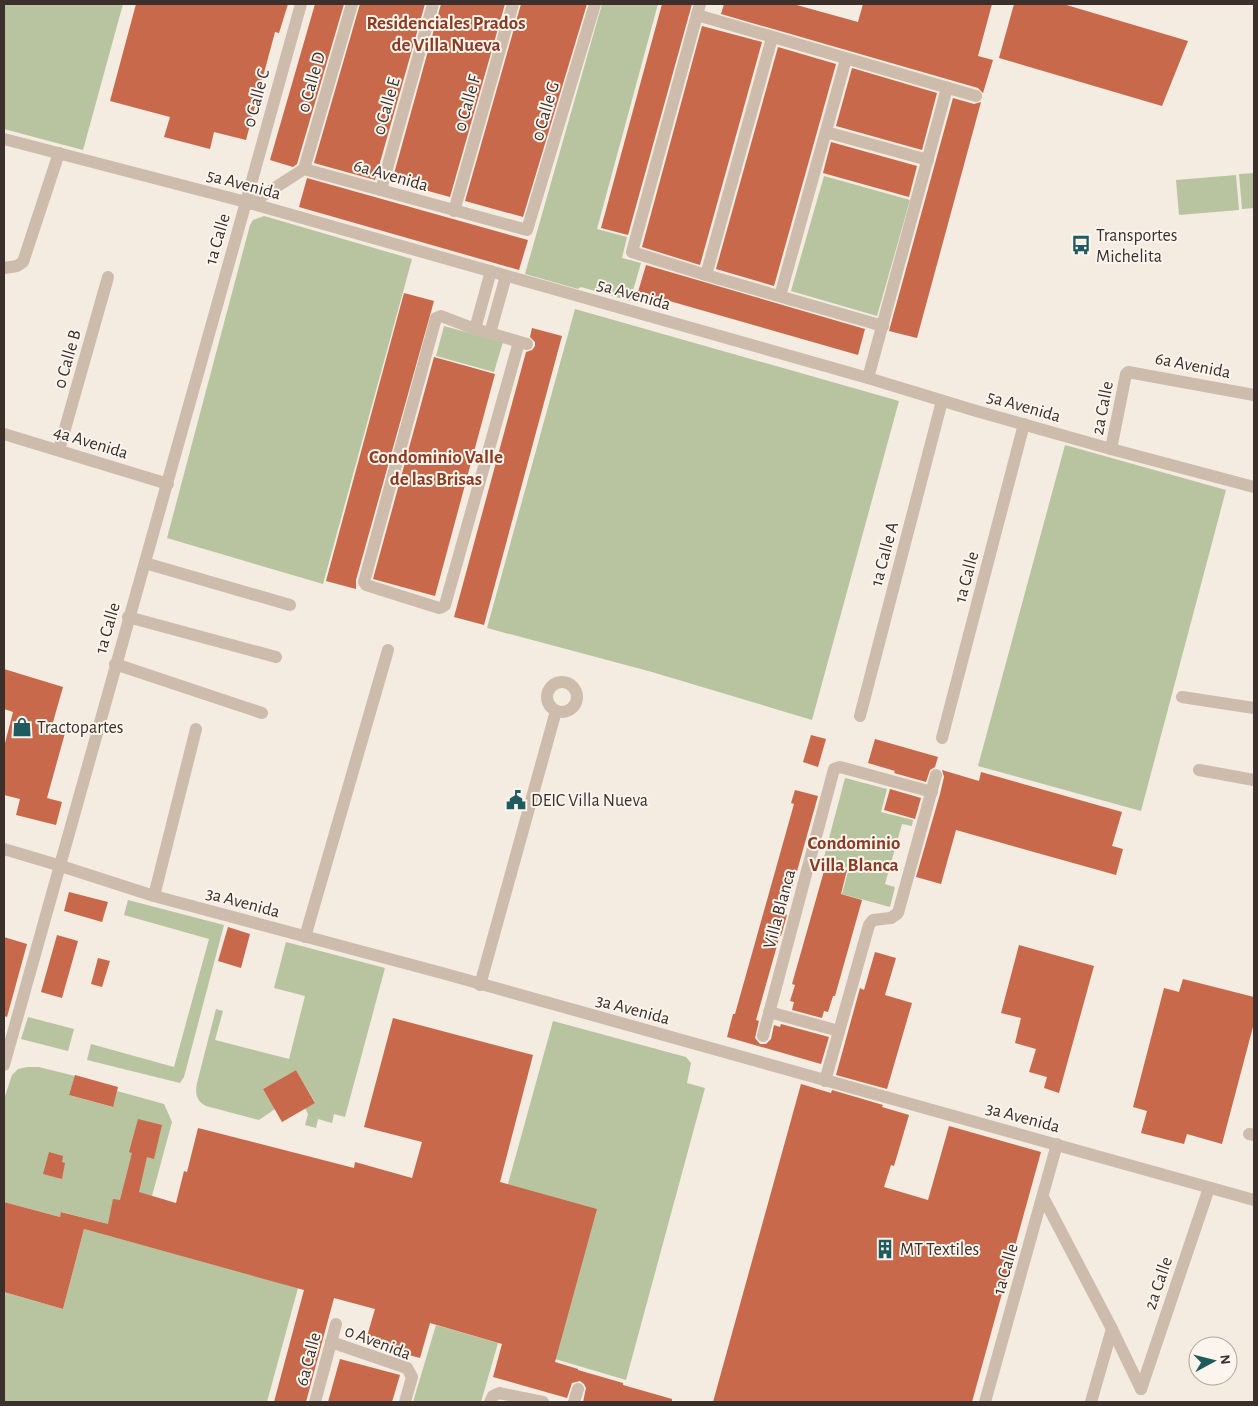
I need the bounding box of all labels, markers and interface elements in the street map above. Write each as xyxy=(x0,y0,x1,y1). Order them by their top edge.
district label: Residenciales Prados de Villa Nueva xyxy=(367,14,525,55)
street label: 0 Calle D xyxy=(295,50,329,115)
street label: 0 Calle C xyxy=(241,67,273,129)
street label: 0 Calle F xyxy=(451,73,485,134)
street label: 0 Calle E xyxy=(370,75,404,137)
street label: 0 Calle G xyxy=(529,79,563,143)
street label: 6a Avenida xyxy=(351,157,430,195)
street label: 5a Avenida xyxy=(205,166,283,203)
street label: 1a Calle xyxy=(202,212,234,267)
place label: Transportes Michelita xyxy=(1096,227,1177,266)
bus stop icon: Transportes Michelita xyxy=(1070,234,1092,256)
street label: 5a Avenida xyxy=(595,276,673,314)
street label: 0 Calle B xyxy=(51,328,85,391)
street label: 6a Avenida xyxy=(1153,350,1232,382)
street label: 2a Calle xyxy=(1089,380,1117,437)
street label: 5a Avenida xyxy=(985,388,1063,426)
street label: 4a Avenida xyxy=(51,423,130,463)
district label: Condominio Valle de las Brisas xyxy=(369,448,503,489)
street label: 1a Calle A xyxy=(868,520,902,588)
street label: 1a Calle xyxy=(951,550,982,605)
street label: 1a Calle xyxy=(92,601,124,656)
shop icon: Tractopartes xyxy=(11,716,33,738)
place label: Tractopartes xyxy=(37,719,123,737)
public building icon: DEIC Villa Nueva xyxy=(505,789,527,811)
place label: DEIC Villa Nueva xyxy=(531,792,648,810)
district label: Condominio Villa Blanca xyxy=(808,834,900,875)
street label: Villa Blanca xyxy=(761,868,799,951)
street label: 3a Avenida xyxy=(204,884,282,921)
street label: 3a Avenida xyxy=(594,991,672,1028)
street label: 3a Avenida xyxy=(984,1099,1062,1136)
building icon: MT Textiles xyxy=(874,1238,896,1260)
place label: MT Textiles xyxy=(900,1241,979,1259)
street label: 1a Calle xyxy=(990,1242,1022,1297)
street label: 2a Calle xyxy=(1142,1255,1176,1312)
street label: 0 Avenida xyxy=(342,1322,413,1364)
street label: 6a Calle xyxy=(293,1331,325,1388)
north arrow xyxy=(1188,1336,1238,1386)
text: N xyxy=(1217,1354,1232,1365)

